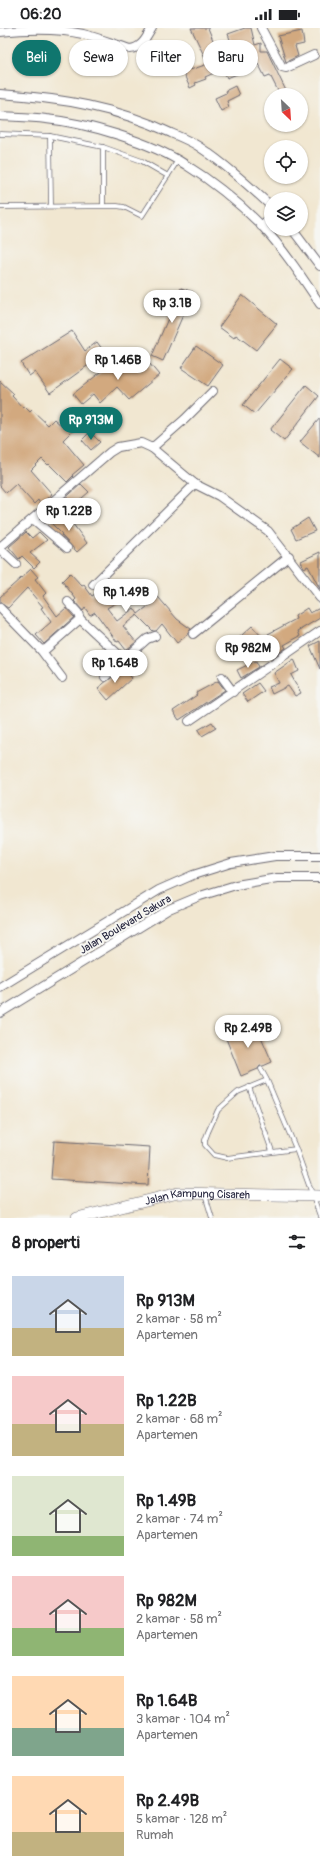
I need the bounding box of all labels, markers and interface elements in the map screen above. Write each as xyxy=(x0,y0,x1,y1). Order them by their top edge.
text: 06:20 xyxy=(20,5,62,24)
chip: Beli xyxy=(12,40,61,76)
chip: Sewa xyxy=(69,40,128,76)
chip: Filter xyxy=(136,40,195,76)
chip: Baru xyxy=(203,40,258,76)
north arrow xyxy=(264,88,308,132)
map controls xyxy=(264,88,308,236)
button: locate xyxy=(264,140,308,184)
button: layers xyxy=(264,192,308,236)
pin: Rp 3.1B xyxy=(135,290,209,324)
text: Rp 3.1B xyxy=(152,295,192,311)
pin: Rp 1.46B xyxy=(77,347,159,381)
text: Rp 1.46B xyxy=(95,352,141,368)
pin: Rp 913M xyxy=(54,407,128,441)
text: Rp 913M xyxy=(69,412,113,428)
pin: Rp 1.22B xyxy=(28,498,110,532)
text: Rp 1.22B xyxy=(46,503,92,519)
pin: Rp 1.49B xyxy=(85,579,167,613)
text: Rp 1.49B xyxy=(103,584,149,600)
pin: Rp 982M xyxy=(211,635,285,669)
text: Rp 982M xyxy=(225,640,271,656)
pin: Rp 1.64B xyxy=(74,650,156,684)
text: Rp 1.64B xyxy=(92,655,138,671)
street label: Jalan Boulevard Sakura xyxy=(77,892,173,957)
pin: Rp 2.49B xyxy=(207,1015,289,1049)
text: Rp 2.49B xyxy=(224,1020,272,1036)
street label: Jalan Kampung Cisareh xyxy=(143,1187,250,1208)
icon: filters xyxy=(286,1231,308,1253)
text: 8 properti xyxy=(12,1232,80,1253)
text: Rp 913M xyxy=(136,1290,195,1311)
icon: home xyxy=(44,1292,92,1340)
text: 2 kamar · 58 m² xyxy=(136,1311,222,1327)
text: Apartemen xyxy=(136,1327,198,1343)
text: Rp 1.22B xyxy=(136,1390,197,1411)
icon: home xyxy=(44,1392,92,1440)
text: 2 kamar · 68 m² xyxy=(136,1411,223,1427)
text: Apartemen xyxy=(136,1427,198,1443)
text: Rp 1.49B xyxy=(136,1490,196,1511)
icon: home xyxy=(44,1492,92,1540)
text: 2 kamar · 74 m² xyxy=(136,1511,223,1527)
text: Apartemen xyxy=(136,1527,198,1543)
text: Rp 982M xyxy=(136,1590,197,1611)
icon: home xyxy=(44,1592,92,1640)
text: 2 kamar · 58 m² xyxy=(136,1611,222,1627)
text: Apartemen xyxy=(136,1627,198,1643)
text: Rp 1.64B xyxy=(136,1690,197,1711)
icon: home xyxy=(44,1692,92,1740)
text: 3 kamar · 104 m² xyxy=(136,1711,230,1727)
text: Apartemen xyxy=(136,1727,198,1743)
text: Rp 2.49B xyxy=(136,1790,199,1811)
icon: home xyxy=(44,1792,92,1840)
text: 5 kamar · 128 m² xyxy=(136,1811,227,1827)
text: Rumah xyxy=(136,1827,173,1843)

